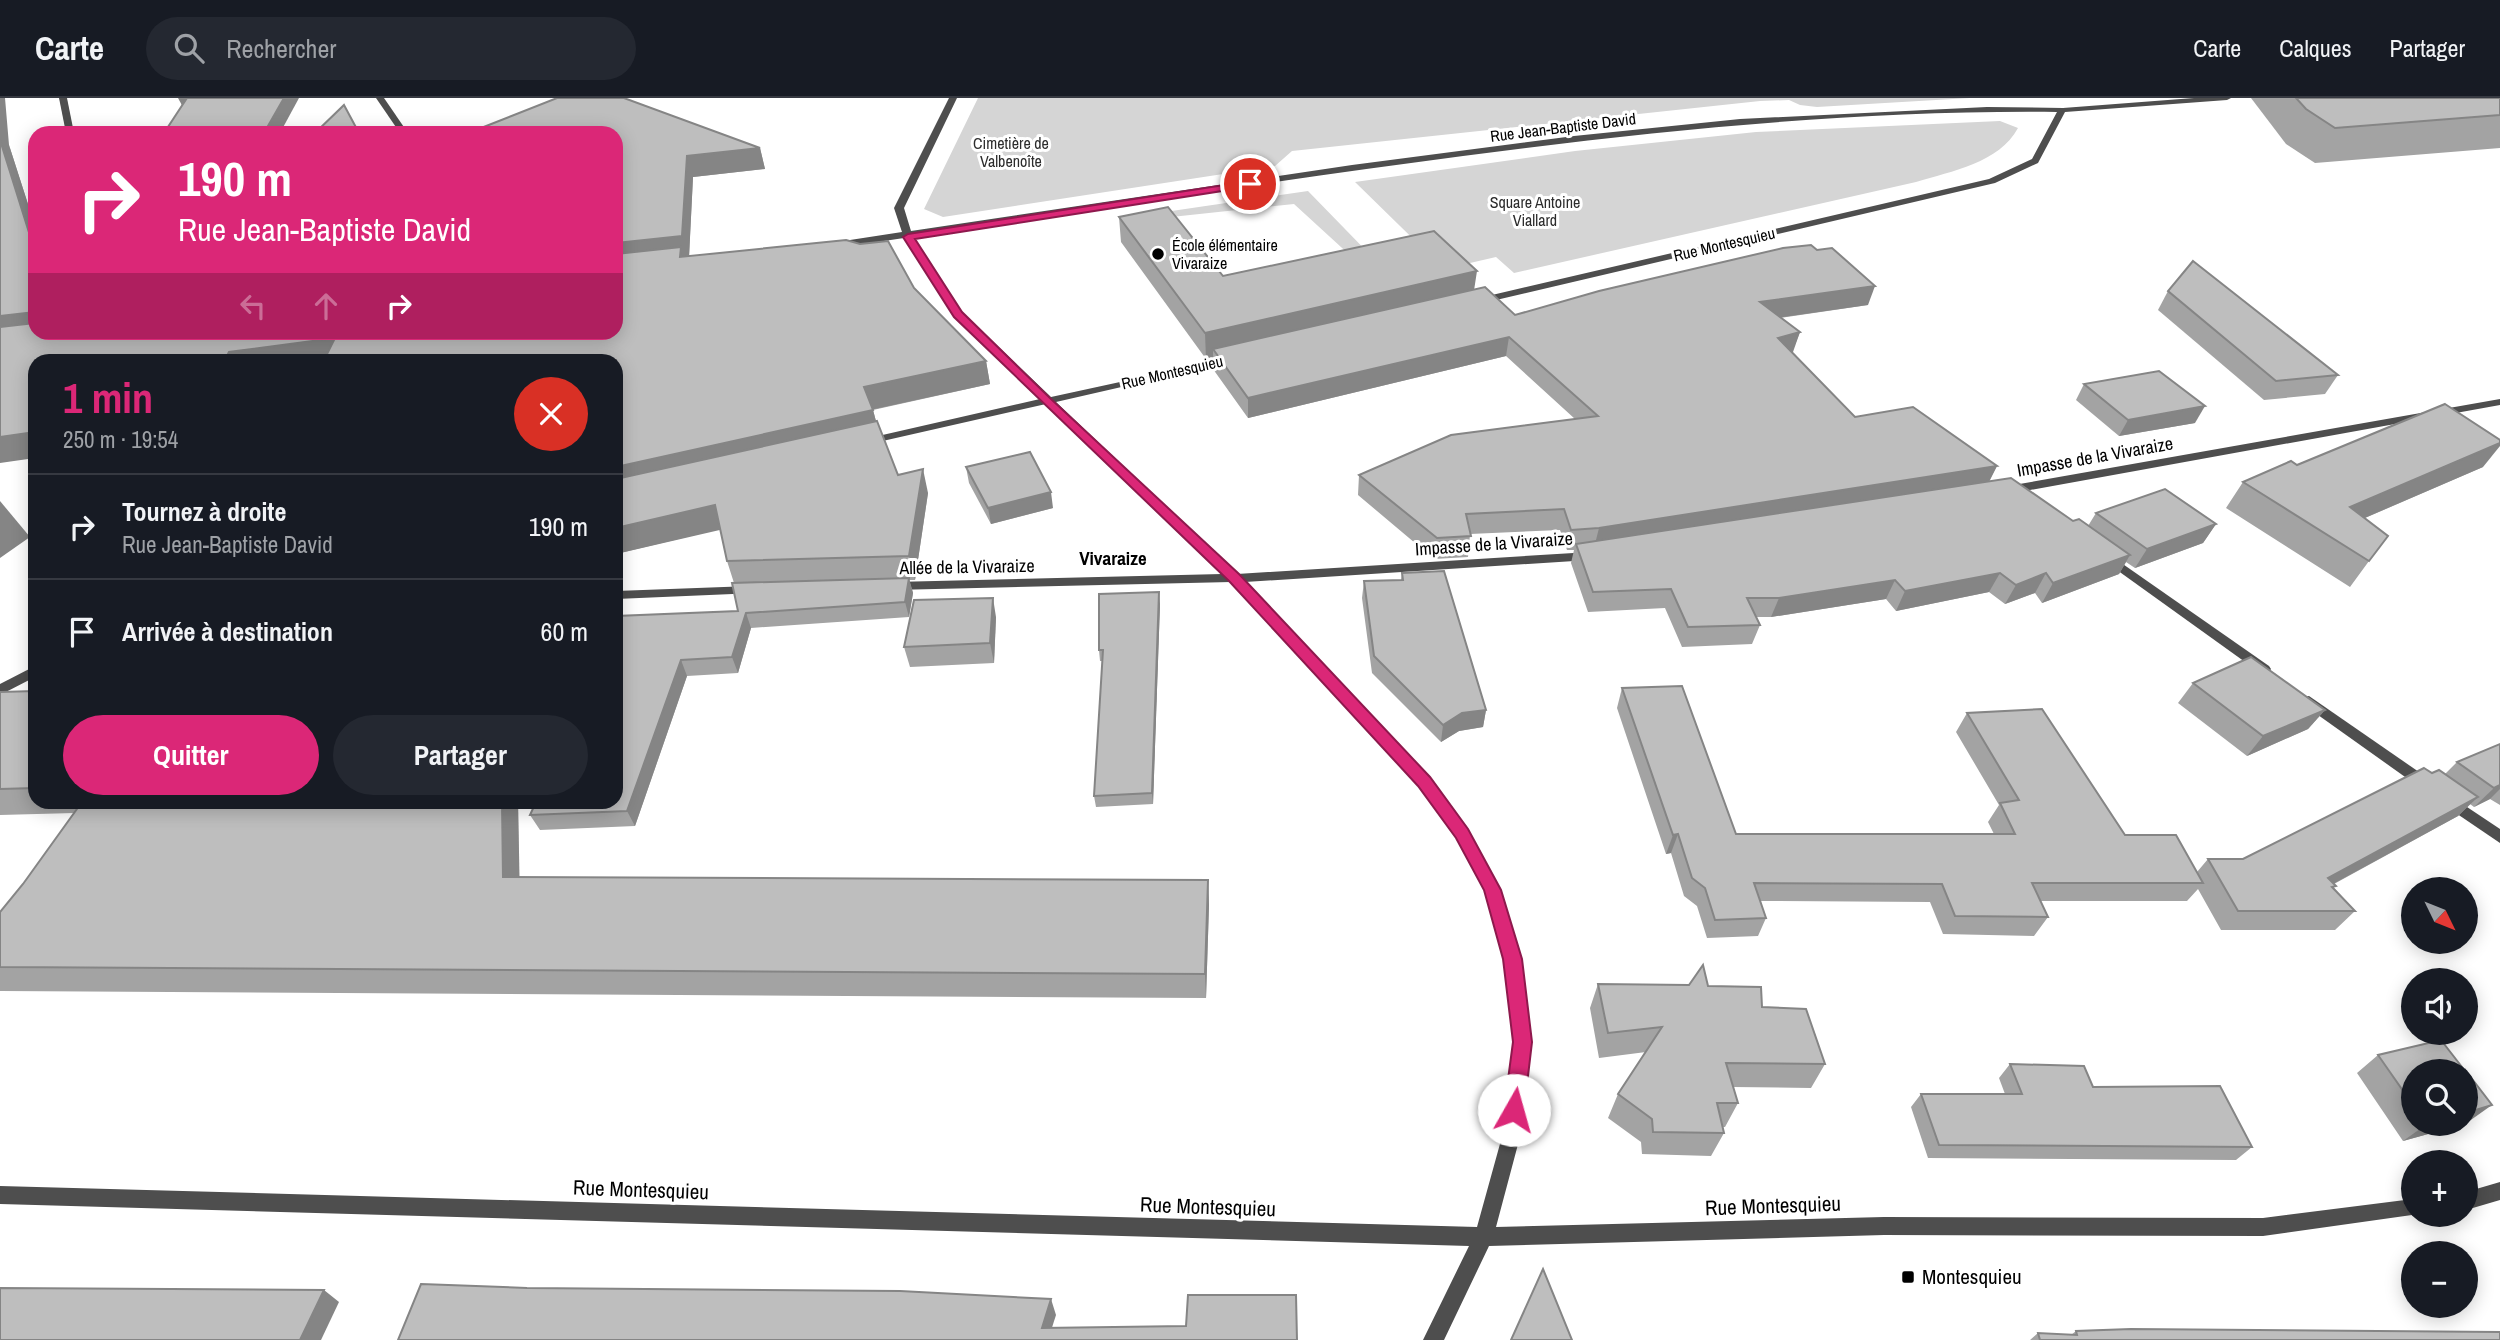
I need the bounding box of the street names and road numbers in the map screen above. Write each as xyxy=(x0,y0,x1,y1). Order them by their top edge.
street label: Rue Jean-Baptiste David xyxy=(1489,107,1637,147)
street label: Rue Montesquieu xyxy=(1671,222,1777,266)
street label: Rue Montesquieu xyxy=(1119,350,1225,394)
street label: Impasse de la Vivaraize xyxy=(2015,430,2175,483)
street label: Impasse de la Vivaraize xyxy=(1414,526,1574,561)
street label: Allée de la Vivaraize xyxy=(898,553,1035,580)
street label: Rue Montesquieu xyxy=(573,1173,709,1206)
street label: Rue Montesquieu xyxy=(1705,1189,1841,1222)
street label: Rue Montesquieu xyxy=(1140,1190,1276,1223)

